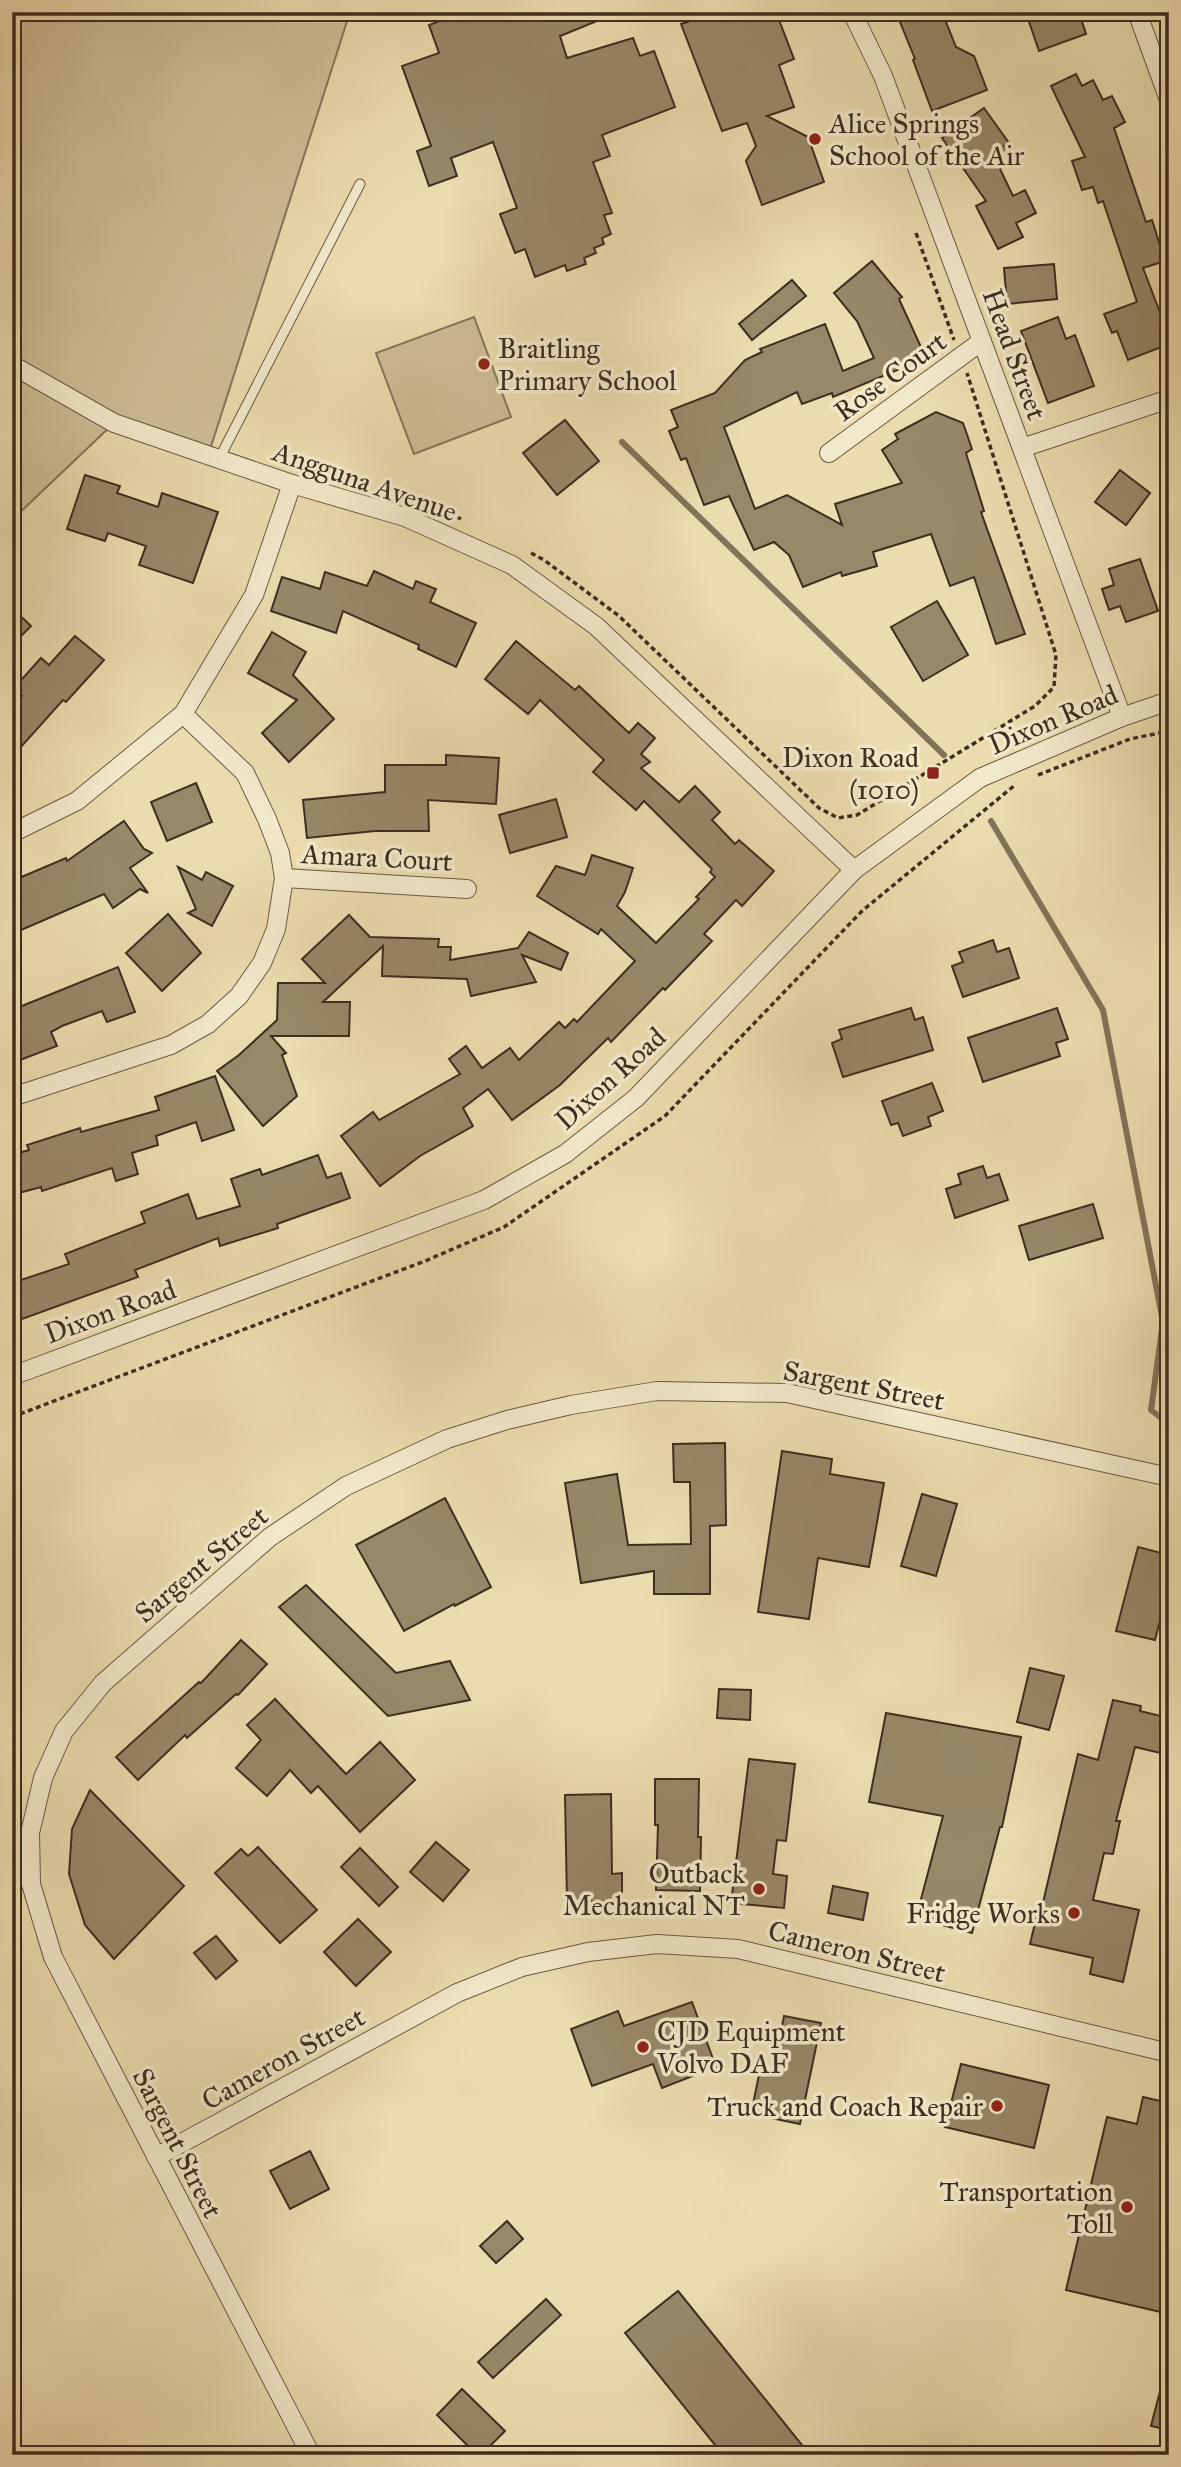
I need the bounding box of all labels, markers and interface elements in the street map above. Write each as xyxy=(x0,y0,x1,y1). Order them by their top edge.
place label: Alice Springs School of the Air xyxy=(828,106,1025,173)
marker: Alice Springs School of the Air xyxy=(807,131,823,147)
street label: Head Street xyxy=(975,284,1054,425)
street label: Rose Court xyxy=(827,324,953,429)
place label: Braitling Primary School xyxy=(498,331,677,398)
marker: Braitling Primary School xyxy=(476,356,492,372)
street label: Angguna Avenue xyxy=(267,433,461,529)
street label: Dixon Road xyxy=(983,677,1123,762)
place label: Dixon Road (1010) xyxy=(782,740,919,807)
marker: Dixon Road (1010) xyxy=(925,765,941,781)
street label: Amara Court xyxy=(300,836,454,879)
street label: Dixon Road xyxy=(548,1019,673,1137)
street label: Dixon Road xyxy=(40,1272,181,1351)
street label: Sargent Street xyxy=(780,1353,948,1418)
street label: Sargent Street xyxy=(127,1498,275,1630)
place label: Outback Mechanical NT xyxy=(563,1856,745,1923)
marker: Outback Mechanical NT xyxy=(751,1881,767,1897)
place label: Fridge Works xyxy=(906,1896,1060,1931)
marker: Fridge Works xyxy=(1066,1905,1082,1921)
street label: Cameron Street xyxy=(765,1913,949,1990)
street label: Cameron Street xyxy=(195,1999,371,2118)
place label: CJD Equipment Volvo DAF xyxy=(656,2014,846,2081)
marker: CJD Equipment Volvo DAF xyxy=(635,2039,651,2055)
street label: Sargent Street xyxy=(125,2062,230,2224)
place label: Truck and Coach Repair xyxy=(707,2089,983,2124)
marker: Truck and Coach Repair xyxy=(989,2098,1005,2114)
place label: Transportation Toll xyxy=(939,2174,1113,2241)
marker: Transportation Toll xyxy=(1119,2199,1135,2215)

